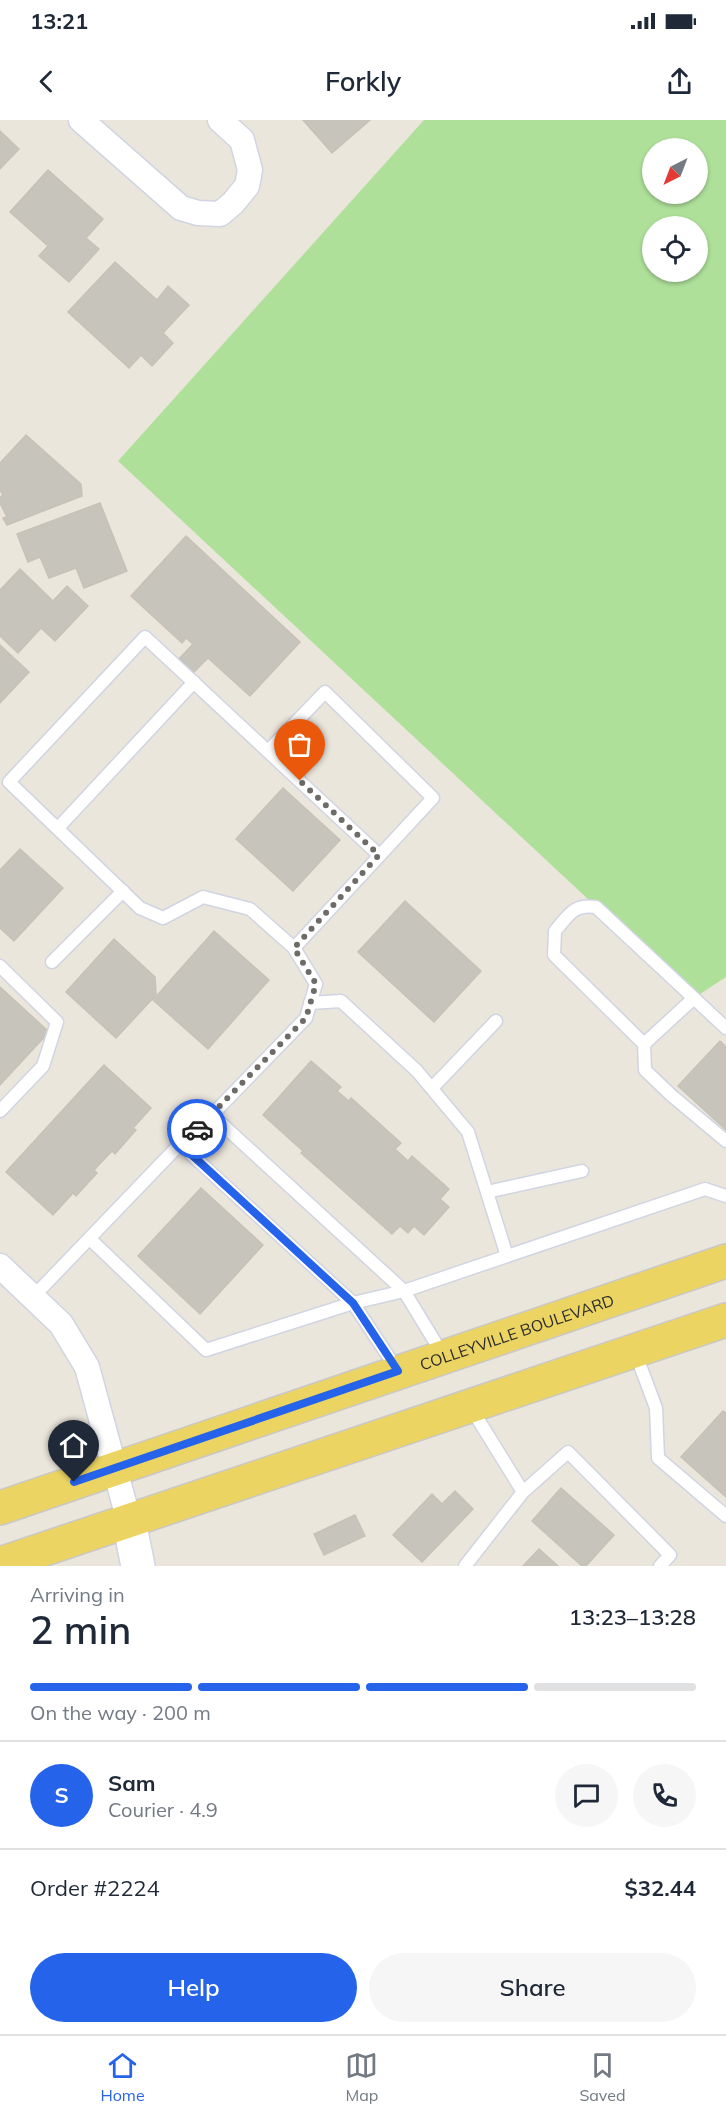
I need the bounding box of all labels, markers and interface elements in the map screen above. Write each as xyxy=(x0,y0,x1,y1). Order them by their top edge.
text: 13:21 xyxy=(30,7,88,35)
text: Forkly xyxy=(325,64,401,98)
icon: back xyxy=(30,65,63,98)
icon: share xyxy=(663,65,696,98)
north arrow xyxy=(642,138,708,204)
map controls xyxy=(642,138,708,282)
button: locate xyxy=(642,216,708,282)
pin xyxy=(274,719,325,781)
icon: bag xyxy=(283,728,316,761)
courier xyxy=(167,1099,227,1159)
icon: car xyxy=(181,1113,214,1146)
street label: COLLEYVILLE BOULEVARD xyxy=(417,1290,617,1374)
pin xyxy=(48,1420,99,1482)
icon: home xyxy=(57,1429,90,1462)
text: Arriving in xyxy=(30,1582,125,1607)
text: 13:23–13:28 xyxy=(569,1603,696,1631)
text: 2 min xyxy=(30,1605,131,1654)
text: On the way · 200 m xyxy=(30,1700,211,1725)
button: chat xyxy=(555,1764,618,1827)
button: phone xyxy=(633,1764,696,1827)
text: Sam xyxy=(108,1769,156,1797)
text: S xyxy=(54,1781,69,1809)
text: Courier · 4.9 xyxy=(108,1797,218,1822)
text: Order #2224 xyxy=(30,1874,160,1902)
text: $32.44 xyxy=(625,1874,696,1902)
button: Help xyxy=(30,1953,357,2022)
button: Share xyxy=(369,1953,696,2022)
tab: Home xyxy=(100,2049,145,2105)
tab: Map xyxy=(345,2049,378,2105)
tab: Saved xyxy=(579,2049,626,2105)

